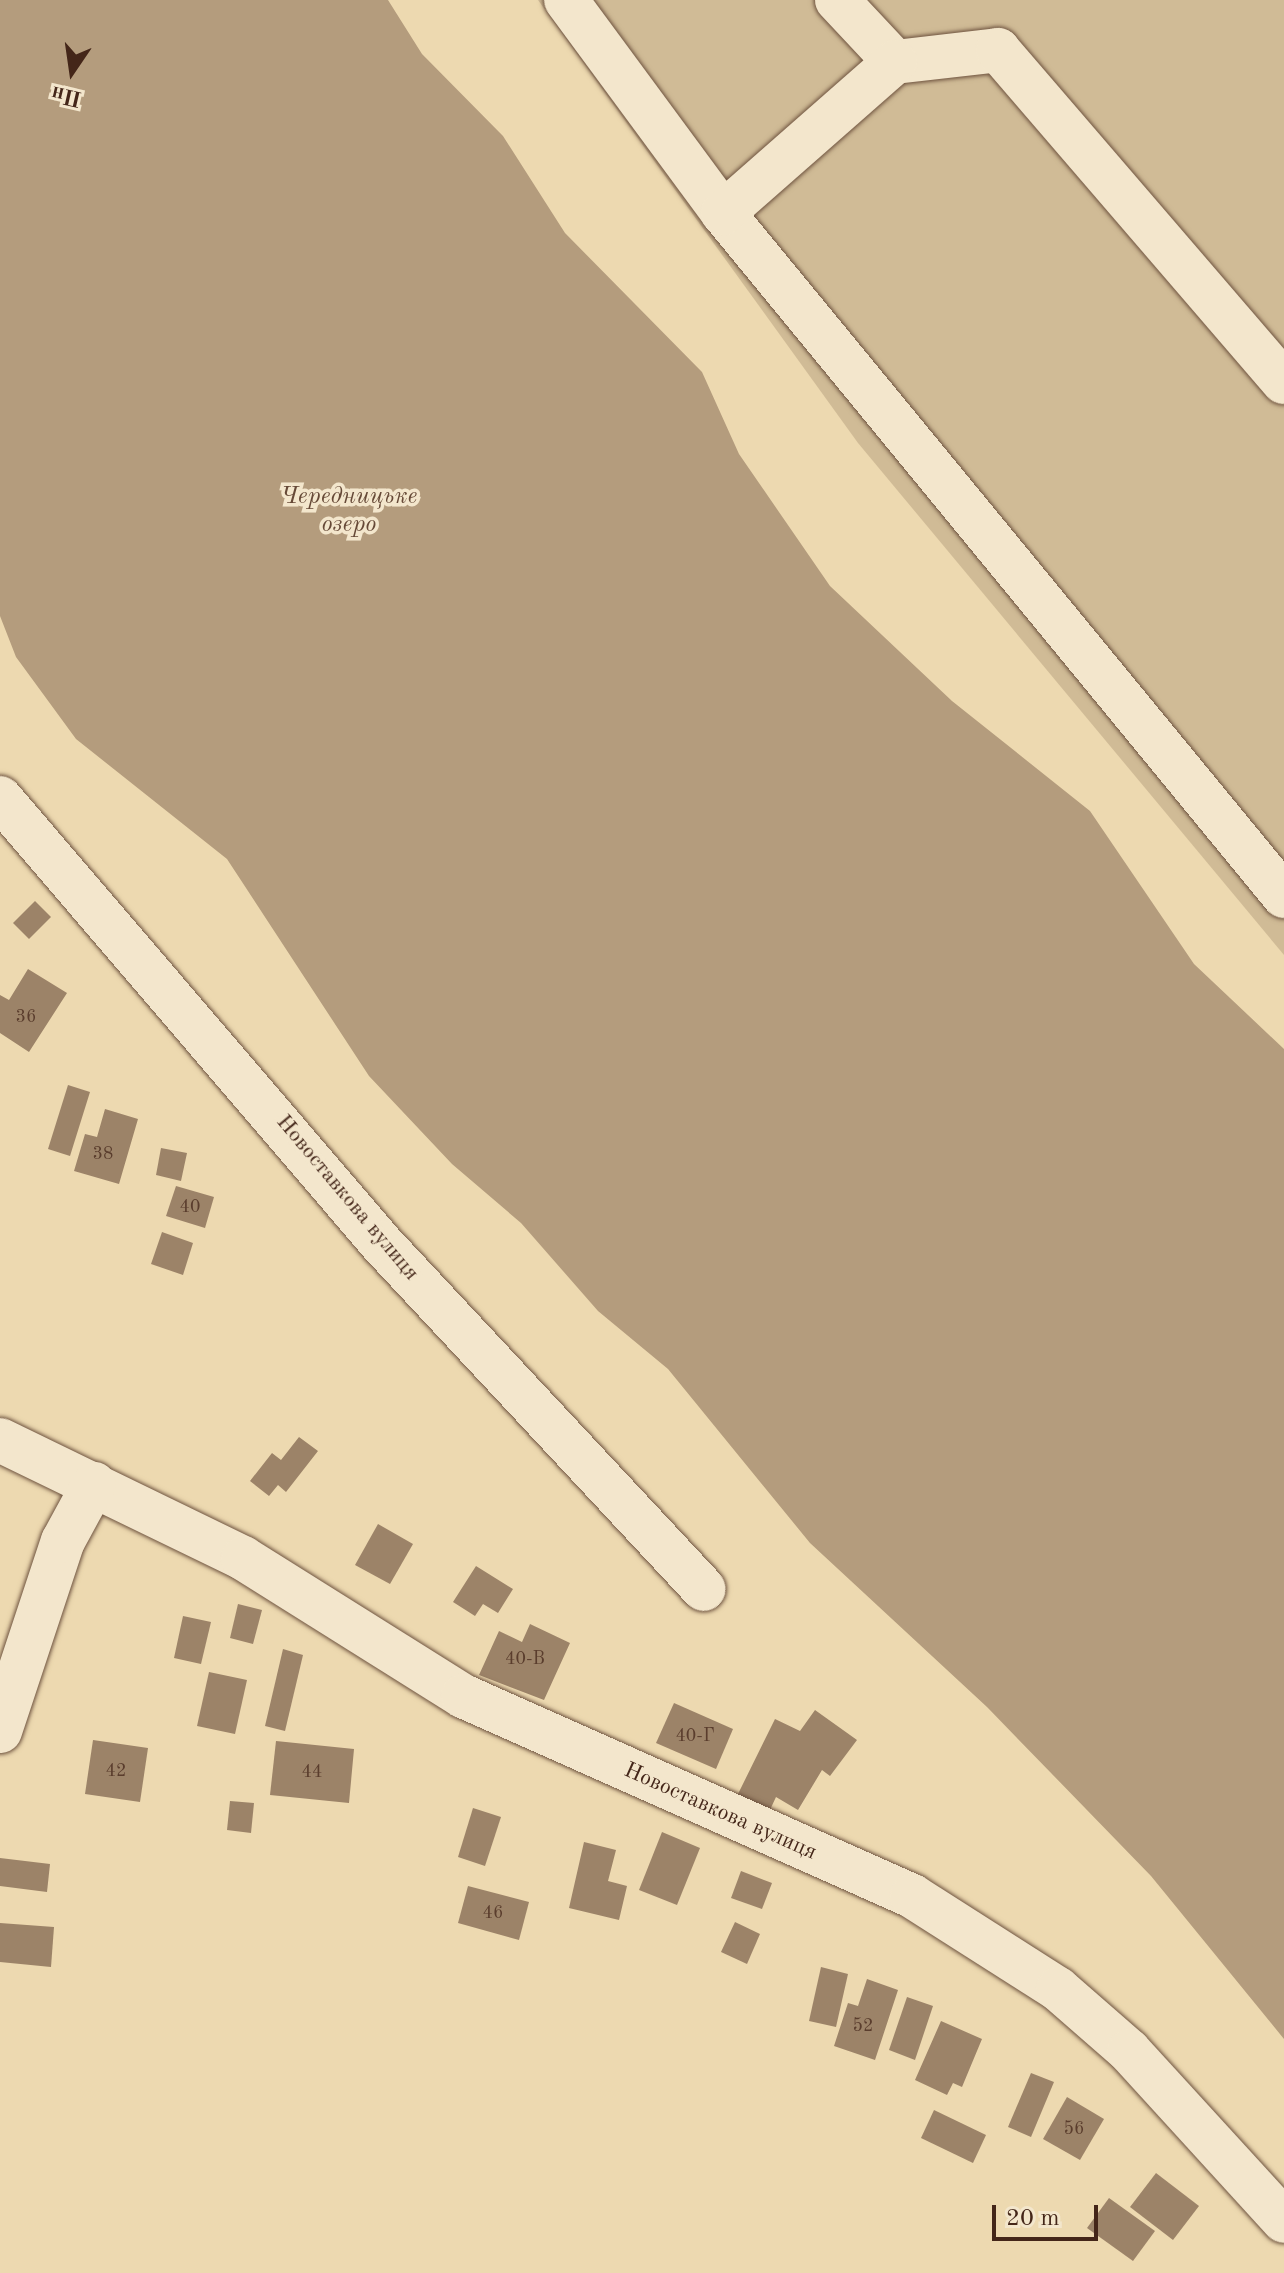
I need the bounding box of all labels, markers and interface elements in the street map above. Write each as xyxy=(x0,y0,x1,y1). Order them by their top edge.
north arrow xyxy=(32,32,112,112)
text: Пн xyxy=(49,81,84,110)
water label: Чередницьке озеро xyxy=(281,484,417,540)
house number: 36 xyxy=(16,1006,36,1028)
street label: Новоставкова вулиця xyxy=(270,1110,424,1286)
house number: 38 xyxy=(93,1143,113,1165)
house number: 40 xyxy=(180,1196,200,1218)
house number: 40-В xyxy=(505,1648,545,1670)
house number: 40-Г xyxy=(675,1725,715,1747)
street label: Новоставкова вулиця xyxy=(620,1758,820,1866)
house number: 42 xyxy=(106,1760,126,1782)
house number: 44 xyxy=(302,1761,322,1783)
house number: 46 xyxy=(483,1902,503,1924)
house number: 52 xyxy=(853,2015,873,2037)
house number: 56 xyxy=(1064,2118,1084,2140)
scale bar xyxy=(996,2189,1102,2239)
text: 20 m xyxy=(1006,2207,1060,2231)

